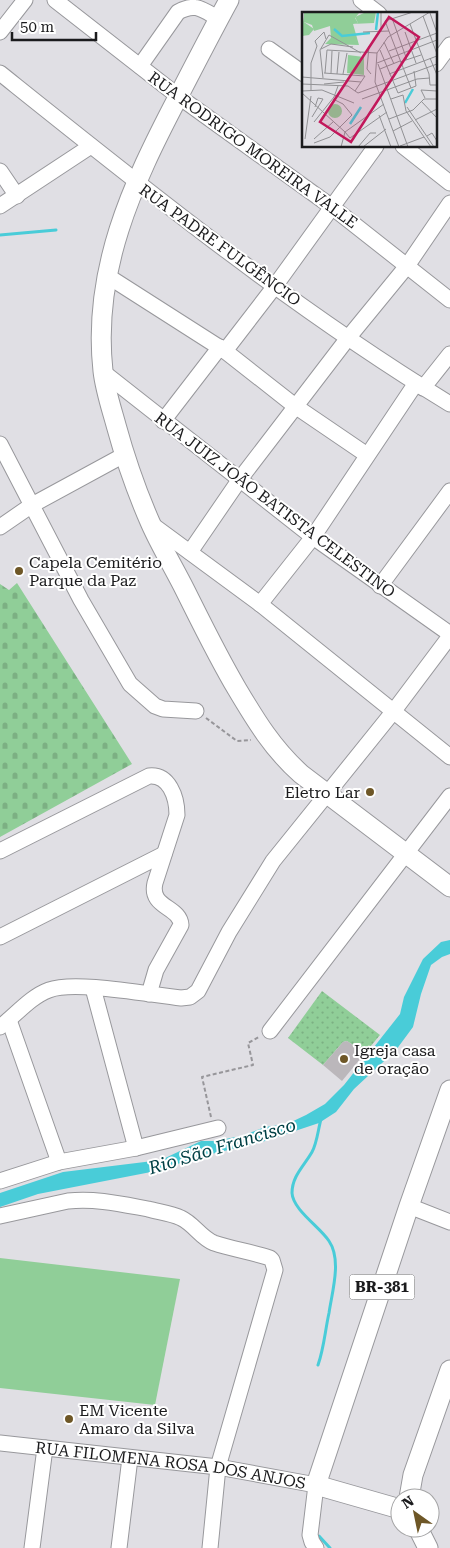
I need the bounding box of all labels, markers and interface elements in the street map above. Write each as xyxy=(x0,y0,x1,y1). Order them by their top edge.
scale bar xyxy=(12,10,96,42)
inset map xyxy=(302,12,438,148)
text: 50 m xyxy=(20,18,55,36)
street label: RUA RODRIGO MOREIRA VALLE xyxy=(145,68,361,232)
street label: RUA PADRE FULGÊNCIO xyxy=(136,180,304,310)
street label: RUA JUIZ JOÃO BATISTA CELESTINO xyxy=(151,408,399,602)
place label: Capela Cemitério Parque da Paz xyxy=(29,553,162,590)
marker: Capela Cemitério Parque da Paz xyxy=(13,565,25,577)
place label: Eletro Lar xyxy=(284,783,360,802)
marker: Eletro Lar xyxy=(364,786,376,798)
place label: Igreja casa de oração xyxy=(354,1041,436,1078)
marker: Igreja casa de oração xyxy=(338,1053,350,1065)
water label: Rio São Francisco xyxy=(145,1114,298,1179)
road number: BR-381 xyxy=(350,1274,414,1300)
place label: EM Vicente Amaro da Silva xyxy=(79,1401,195,1438)
marker: EM Vicente Amaro da Silva xyxy=(63,1413,75,1425)
street label: RUA FILOMENA ROSA DOS ANJOS xyxy=(34,1437,307,1492)
north arrow xyxy=(390,1488,440,1538)
text: N xyxy=(399,1492,417,1512)

